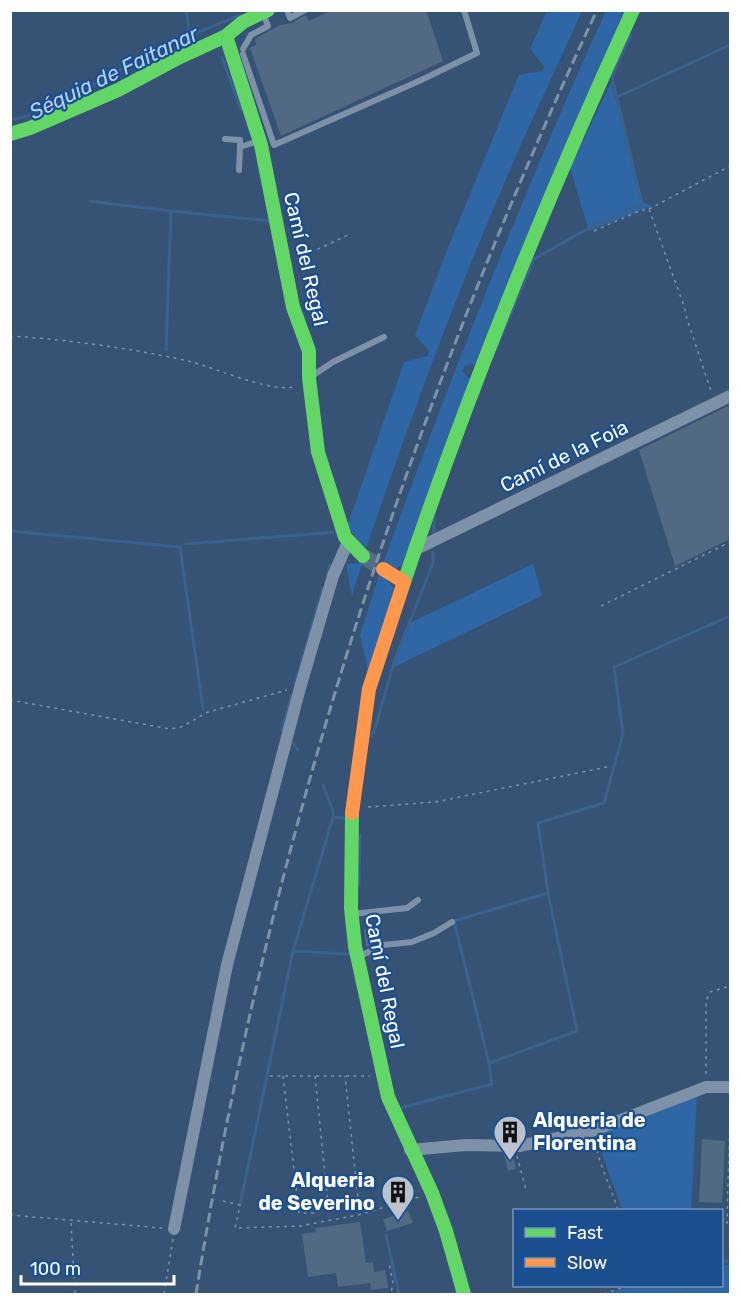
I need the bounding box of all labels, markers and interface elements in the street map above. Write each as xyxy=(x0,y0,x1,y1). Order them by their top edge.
water label: Séquia de Faitanar xyxy=(25,20,203,124)
street label: Camí del Regal xyxy=(279,190,333,328)
street label: Camí de la Foia xyxy=(496,415,632,497)
street label: Camí del Regal xyxy=(360,912,410,1050)
place label: Alqueria de Florentina xyxy=(533,1108,646,1155)
building icon: Alqueria de Florentina xyxy=(492,1114,528,1161)
place label: Alqueria de Severino xyxy=(258,1168,375,1215)
building icon: Alqueria de Severino xyxy=(380,1174,416,1221)
legend xyxy=(513,1209,723,1287)
text: Fast xyxy=(567,1222,603,1244)
scale bar xyxy=(21,1248,174,1286)
text: Slow xyxy=(567,1252,607,1274)
text: 100 m xyxy=(30,1258,81,1280)

